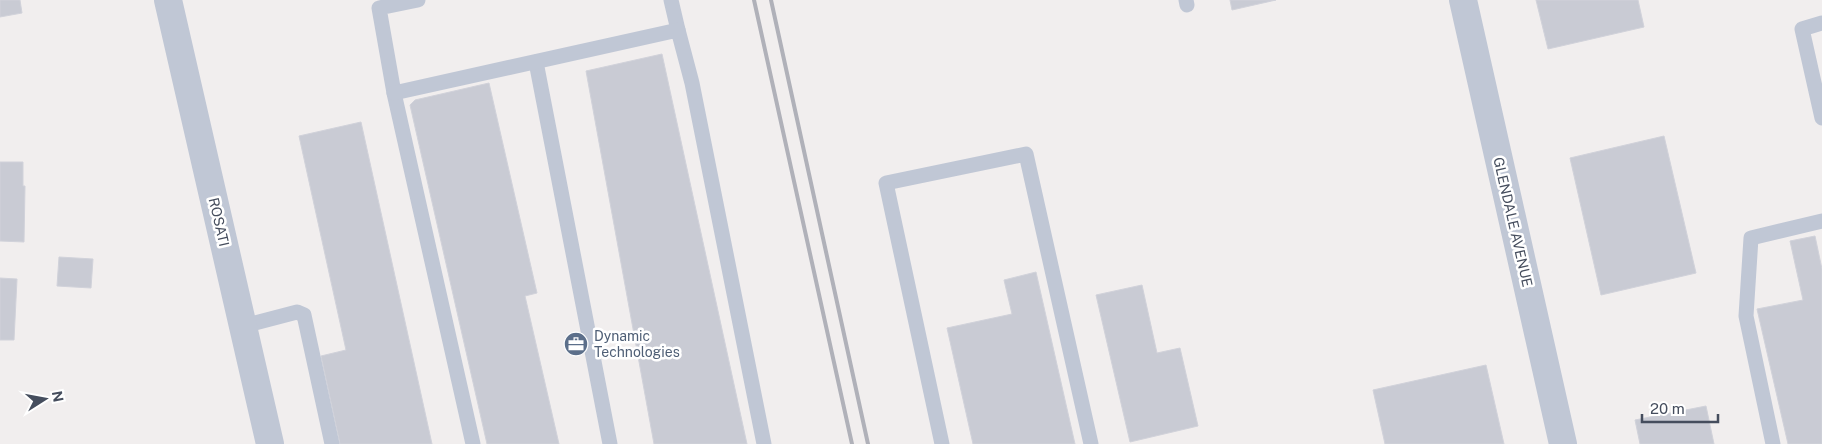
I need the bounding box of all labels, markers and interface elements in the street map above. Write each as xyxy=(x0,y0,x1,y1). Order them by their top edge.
street label: GLENDALE AVENUE xyxy=(1490,156,1536,288)
street label: ROSATI xyxy=(206,196,232,248)
place label: Dynamic Technologies xyxy=(594,328,680,360)
office icon: Dynamic Technologies xyxy=(563,331,589,357)
north arrow xyxy=(20,374,70,424)
text: N xyxy=(49,390,67,403)
scale bar xyxy=(1642,392,1718,424)
text: 20 m xyxy=(1650,400,1685,417)

